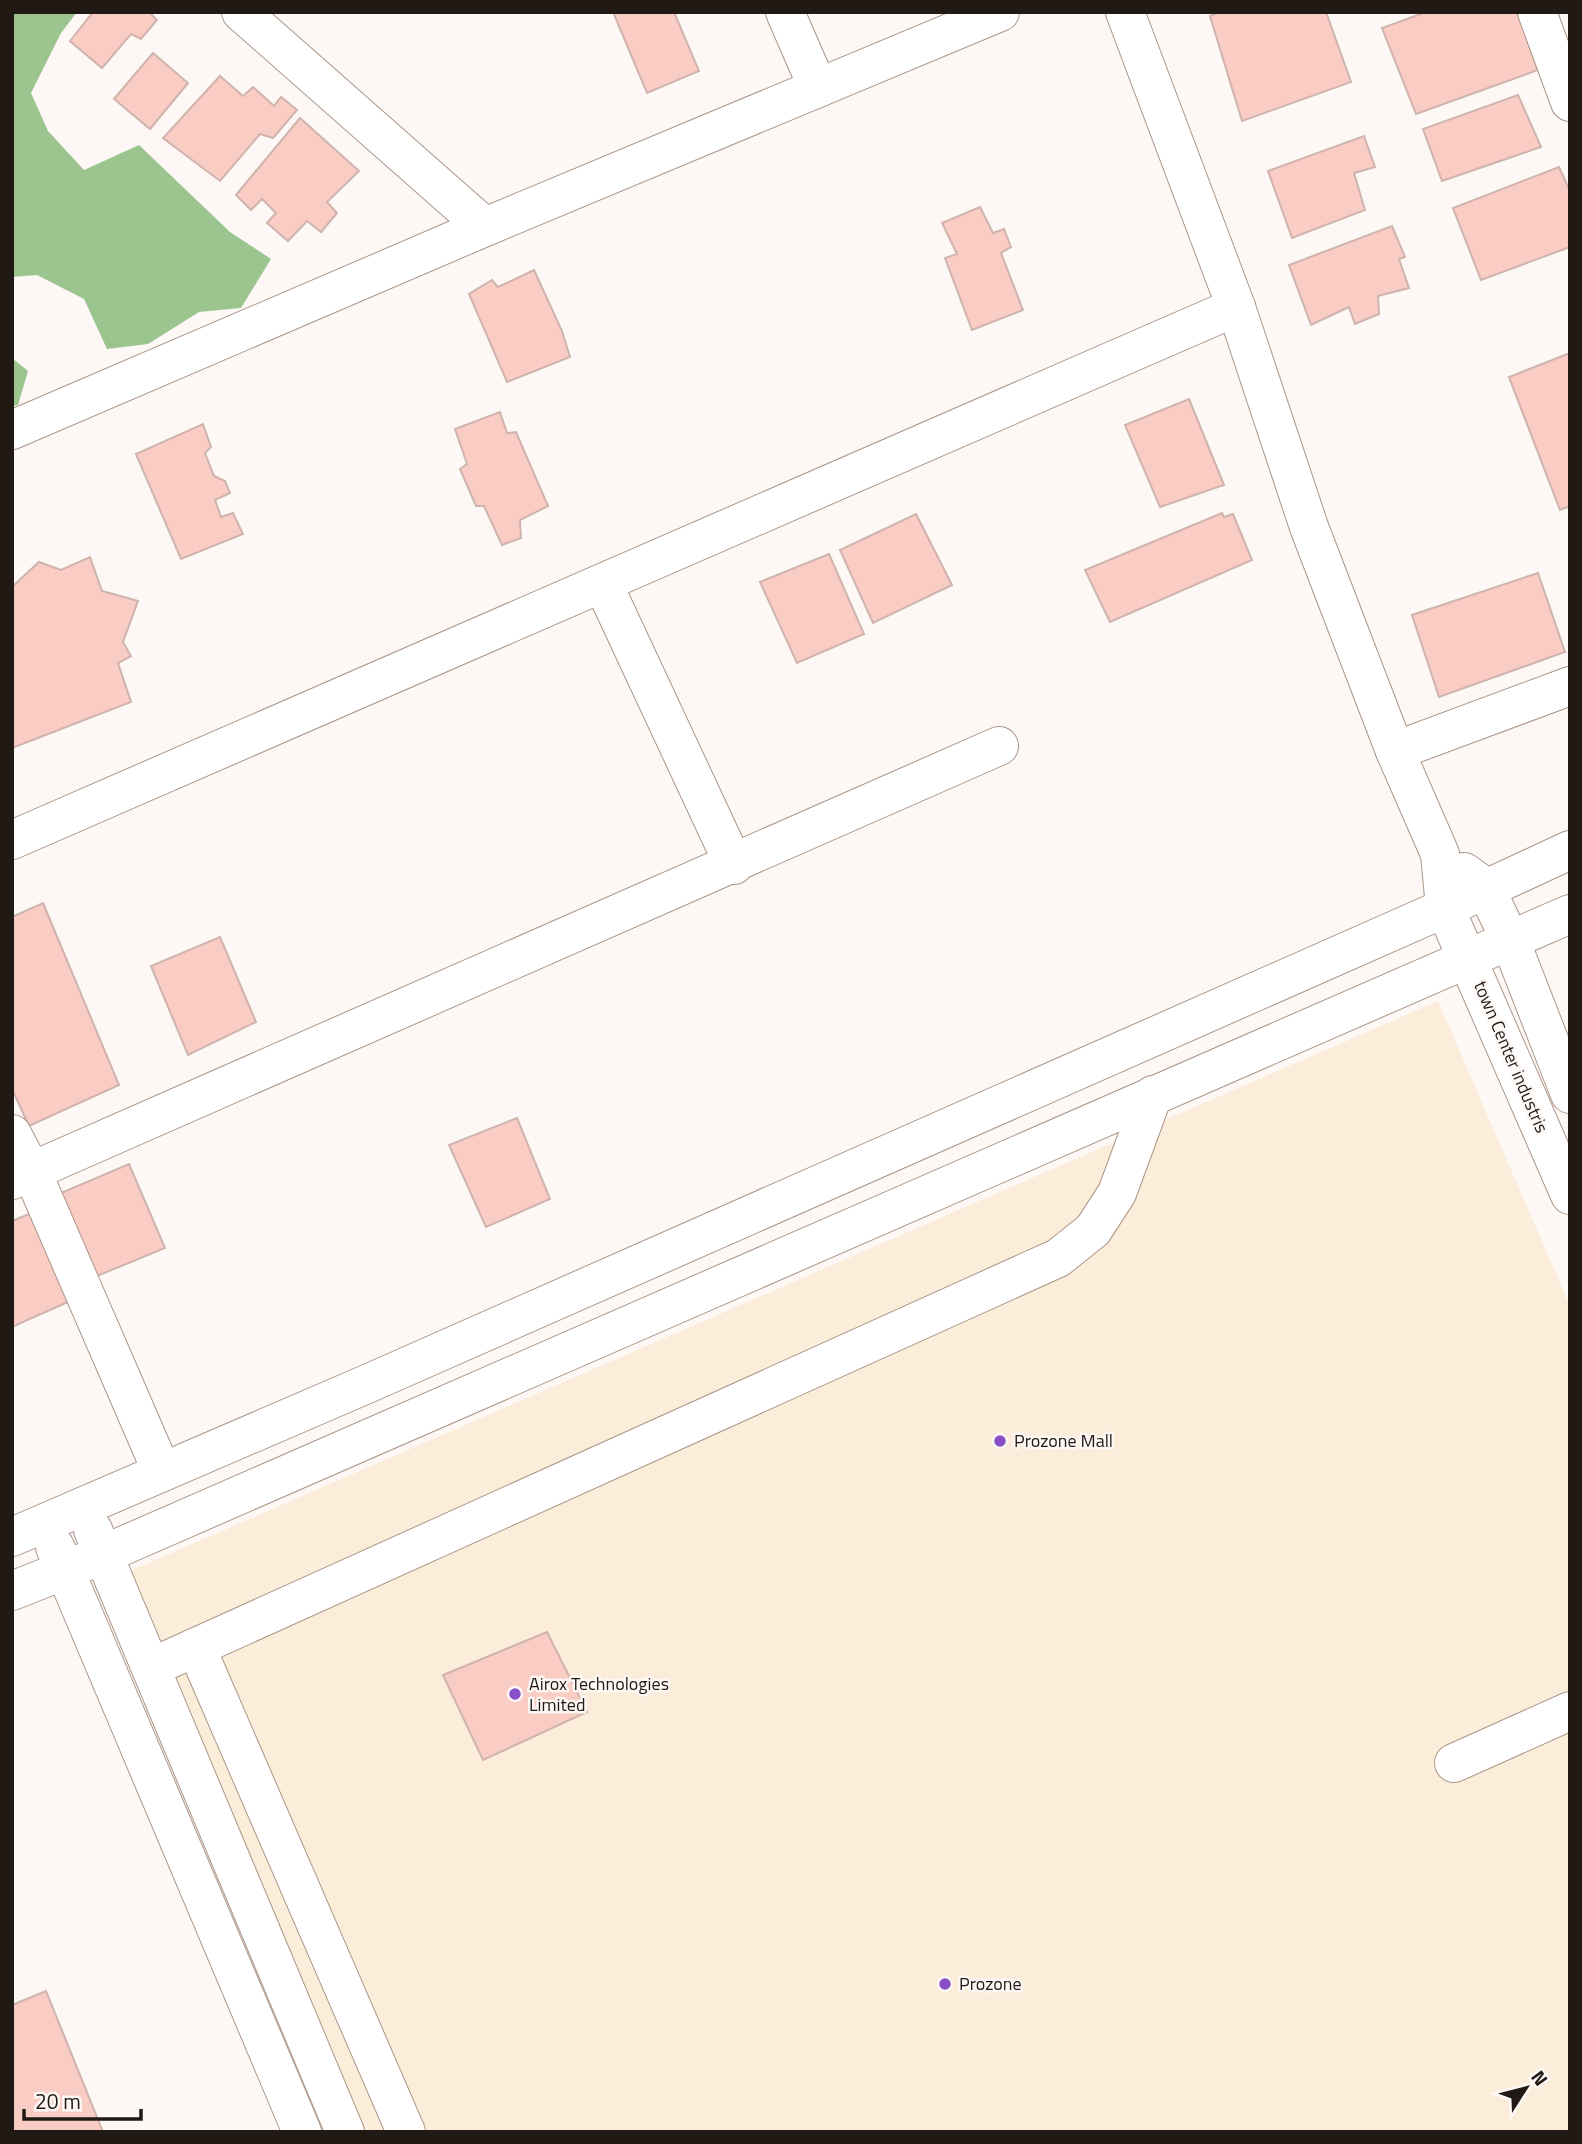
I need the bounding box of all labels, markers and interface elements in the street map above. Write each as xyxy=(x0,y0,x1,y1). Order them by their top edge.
street label: town Center industris xyxy=(1467,977,1556,1137)
place label: Prozone Mall xyxy=(1014,1427,1113,1454)
marker: Prozone Mall xyxy=(992,1433,1008,1449)
place label: Airox Technologies Limited xyxy=(529,1670,669,1718)
marker: Airox Technologies Limited xyxy=(507,1686,523,1702)
place label: Prozone xyxy=(959,1970,1022,1997)
marker: Prozone xyxy=(937,1976,953,1992)
north arrow xyxy=(1491,2053,1561,2123)
text: N xyxy=(1525,2064,1556,2092)
scale bar xyxy=(24,2078,142,2122)
text: 20 m xyxy=(35,2085,81,2117)

